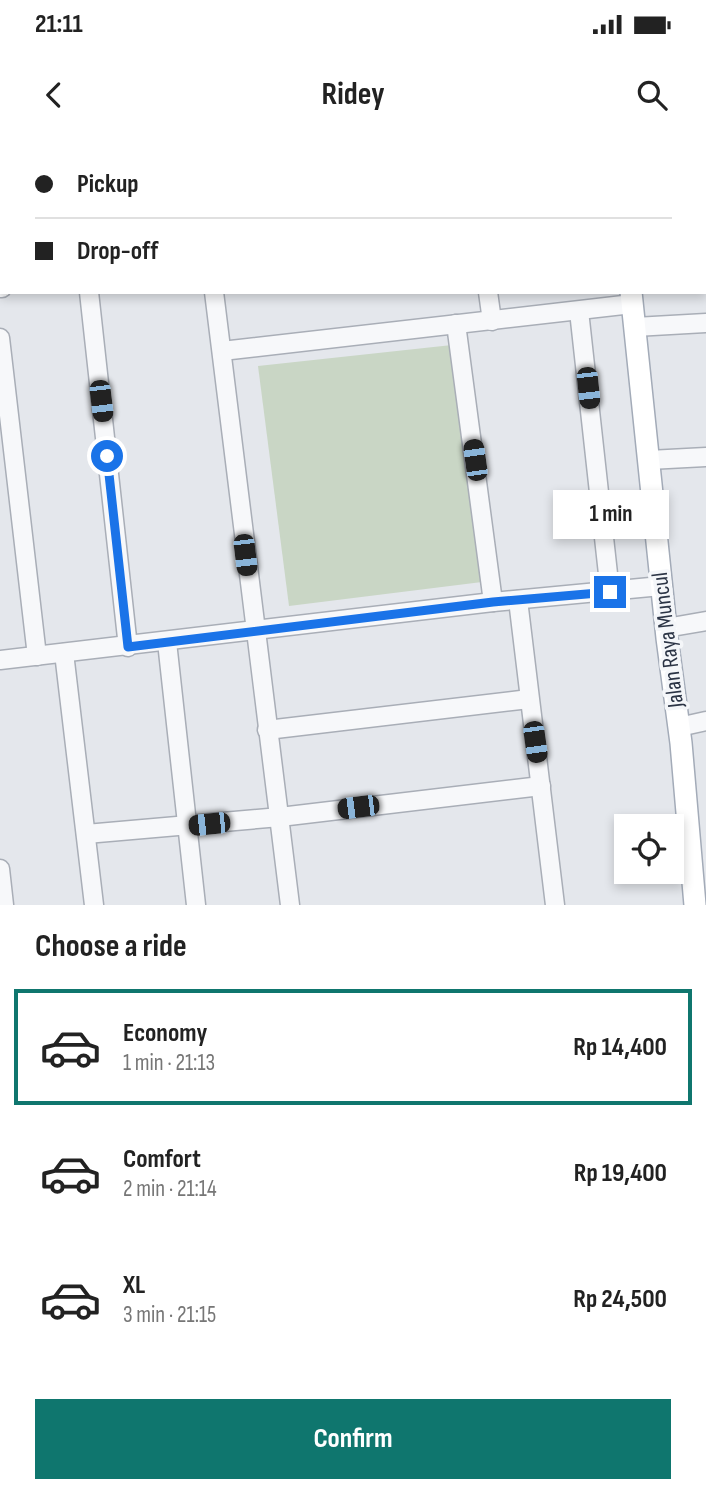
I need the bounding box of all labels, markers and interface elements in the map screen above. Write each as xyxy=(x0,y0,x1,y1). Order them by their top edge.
text: 21:11 xyxy=(35,9,83,40)
text: Ridey xyxy=(322,75,384,114)
icon: back xyxy=(35,76,73,114)
icon: search xyxy=(633,76,671,114)
text: Pickup xyxy=(77,169,139,200)
text: Drop-off xyxy=(77,236,158,267)
car xyxy=(576,366,601,410)
car xyxy=(89,379,114,423)
car xyxy=(462,438,489,482)
route start xyxy=(91,440,123,472)
callout: 1 min xyxy=(552,490,668,540)
text: 1 min xyxy=(590,500,632,528)
car xyxy=(233,533,258,577)
street label: Jalan Raya Muncul xyxy=(646,571,690,710)
route end xyxy=(594,576,626,608)
car xyxy=(522,720,549,764)
car xyxy=(336,794,381,820)
car xyxy=(188,811,231,837)
map controls xyxy=(614,814,684,884)
button: locate xyxy=(614,814,684,884)
text: Choose a ride xyxy=(35,927,187,966)
icon: car xyxy=(39,1016,102,1079)
text: Economy xyxy=(123,1018,207,1049)
text: Rp 14,400 xyxy=(573,1032,667,1063)
text: 1 min · 21:13 xyxy=(123,1049,215,1077)
icon: car xyxy=(39,1142,102,1205)
text: Comfort xyxy=(123,1144,201,1175)
text: Rp 19,400 xyxy=(574,1158,667,1189)
text: 2 min · 21:14 xyxy=(123,1175,217,1203)
icon: car xyxy=(39,1268,102,1331)
text: XL xyxy=(123,1270,145,1301)
text: Rp 24,500 xyxy=(573,1284,667,1315)
text: 3 min · 21:15 xyxy=(123,1301,216,1329)
button: Confirm xyxy=(35,1399,671,1479)

